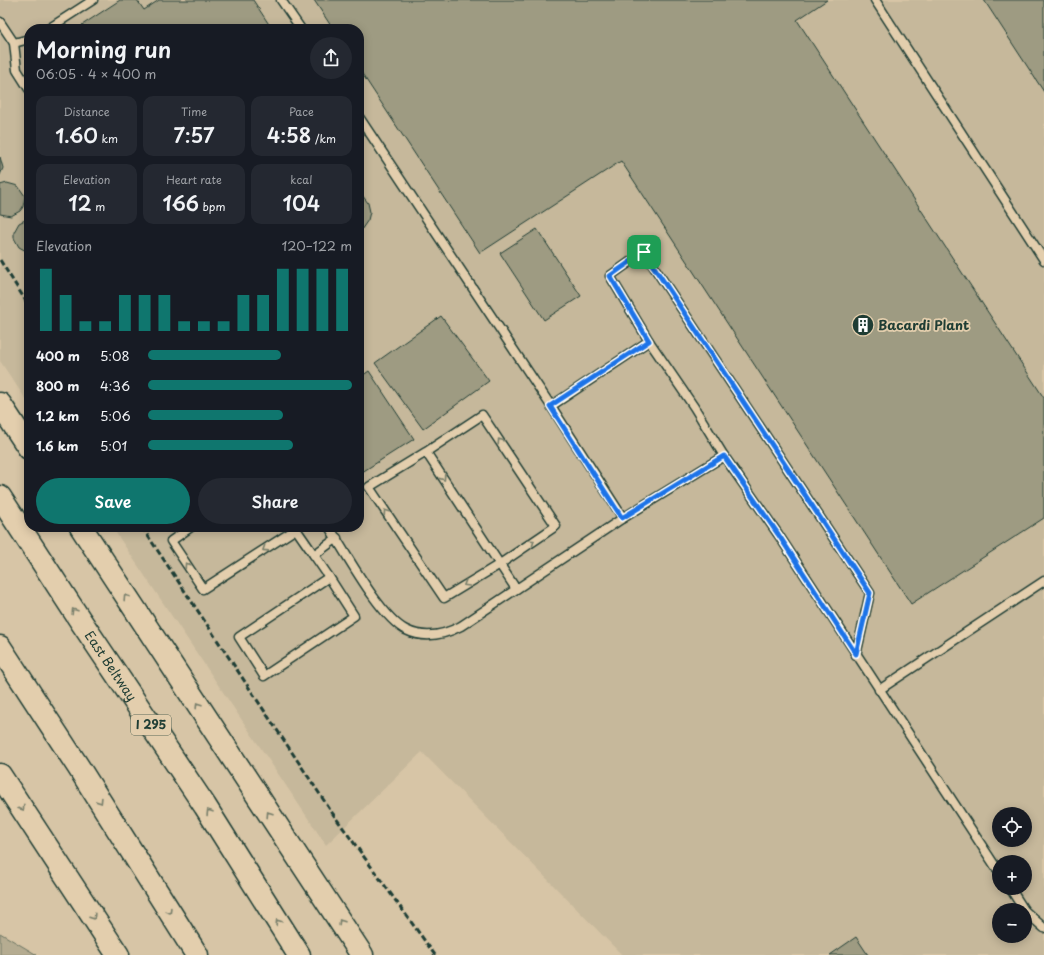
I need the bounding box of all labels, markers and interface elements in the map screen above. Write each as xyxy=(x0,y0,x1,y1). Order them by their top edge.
text: Morning run xyxy=(36,32,171,65)
button: share xyxy=(310,37,352,79)
text: 06:05 · 4 × 400 m xyxy=(36,64,156,83)
text: Distance xyxy=(64,103,110,120)
text: Time xyxy=(181,103,207,120)
text: Pace xyxy=(289,103,314,120)
text: 1.60 xyxy=(55,120,98,150)
text: 7:57 xyxy=(174,120,214,150)
text: 4:58 xyxy=(267,120,311,150)
text: km xyxy=(98,130,118,147)
text: /km xyxy=(311,130,336,147)
text: Elevation xyxy=(63,171,110,188)
text: Heart rate xyxy=(166,171,222,188)
text: kcal xyxy=(290,171,312,188)
text: 12 xyxy=(68,188,92,218)
text: 166 xyxy=(162,188,199,218)
text: 104 xyxy=(283,188,320,218)
text: m xyxy=(92,198,105,215)
text: bpm xyxy=(199,198,226,215)
pin xyxy=(627,235,661,269)
text: Elevation xyxy=(36,236,92,255)
text: 120–122 m xyxy=(281,236,352,255)
icon: arrive xyxy=(633,241,655,263)
building icon: Bacardi Plant xyxy=(850,312,876,338)
place label: Bacardi Plant xyxy=(878,315,969,334)
text: 400 m xyxy=(36,346,80,365)
text: 5:08 xyxy=(100,346,130,365)
text: 800 m xyxy=(36,376,79,395)
text: 4:36 xyxy=(100,376,130,395)
text: 1.2 km xyxy=(36,406,79,425)
text: 5:06 xyxy=(100,406,131,425)
text: 1.6 km xyxy=(36,436,78,455)
text: 5:01 xyxy=(100,436,127,455)
one-way arrow xyxy=(498,439,505,446)
one-way arrow xyxy=(438,474,446,481)
button: Save xyxy=(36,478,190,524)
button: Share xyxy=(198,478,352,524)
one-way arrow xyxy=(383,509,391,516)
one-way arrow xyxy=(528,539,535,547)
one-way arrow xyxy=(262,544,269,552)
one-way arrow xyxy=(185,562,192,569)
one-way arrow xyxy=(463,580,470,587)
one-way arrow xyxy=(124,594,131,601)
one-way arrow xyxy=(71,608,79,615)
street label: East Beltway xyxy=(81,627,142,705)
one-way arrow xyxy=(195,702,203,709)
road number: I 295 xyxy=(131,715,171,735)
one-way arrow xyxy=(95,797,103,804)
one-way arrow xyxy=(17,803,24,810)
map controls xyxy=(992,807,1032,943)
button: locate xyxy=(992,807,1032,847)
one-way arrow xyxy=(206,809,214,816)
one-way arrow xyxy=(266,811,274,818)
button: + xyxy=(992,855,1032,895)
button: − xyxy=(992,903,1032,943)
one-way arrow xyxy=(165,907,172,914)
one-way arrow xyxy=(88,912,95,919)
one-way arrow xyxy=(276,919,283,926)
one-way arrow xyxy=(339,920,346,927)

